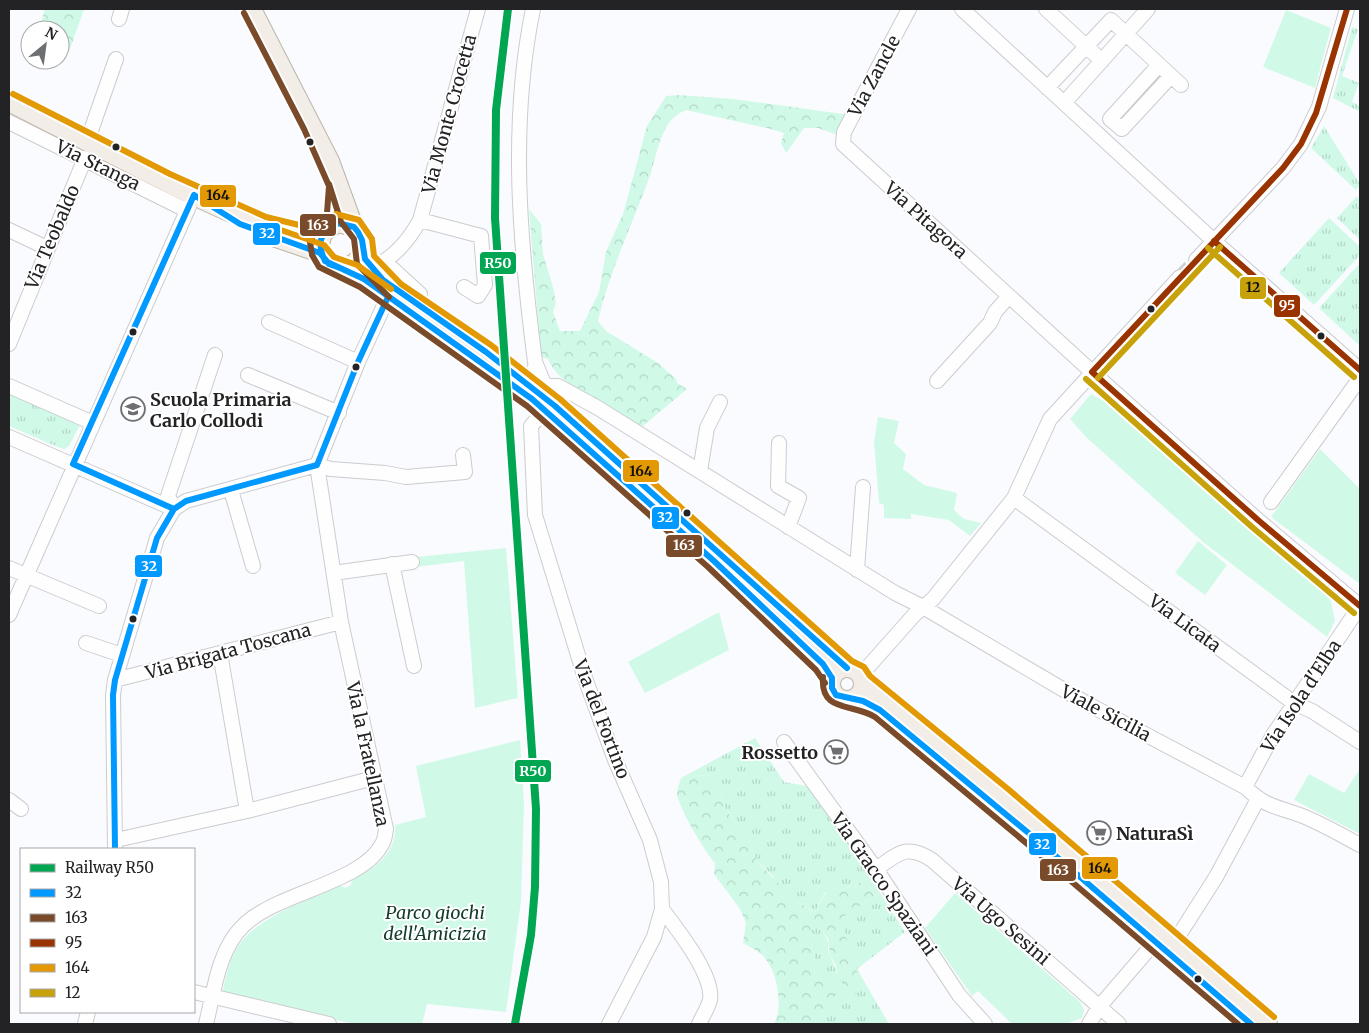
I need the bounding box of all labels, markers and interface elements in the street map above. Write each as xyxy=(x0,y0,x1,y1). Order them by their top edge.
north arrow xyxy=(20,20,70,70)
text: N xyxy=(42,23,61,44)
street label: Via Monte Crocetta xyxy=(416,31,481,197)
street label: Via Zancle xyxy=(842,31,905,122)
street label: Via Stanga xyxy=(51,134,144,195)
unlabelled marker xyxy=(305,137,315,147)
unlabelled marker xyxy=(111,142,121,152)
street label: Via Pitagora xyxy=(879,176,973,264)
street label: Via Teobaldo xyxy=(19,181,84,294)
line badge: 164 xyxy=(199,184,237,208)
text: 164 xyxy=(206,186,230,204)
line badge: 163 xyxy=(299,213,337,237)
text: 163 xyxy=(307,216,329,234)
line badge: 32 xyxy=(252,222,281,246)
text: 32 xyxy=(259,224,275,242)
line badge: R50 xyxy=(479,251,517,275)
text: R50 xyxy=(484,254,512,272)
line badge: 12 xyxy=(1239,276,1267,300)
text: 12 xyxy=(1246,278,1260,296)
line badge: 95 xyxy=(1273,294,1301,318)
text: 95 xyxy=(1279,296,1295,314)
unlabelled marker xyxy=(1146,304,1156,314)
unlabelled marker xyxy=(128,327,138,337)
unlabelled marker xyxy=(1316,331,1326,341)
unlabelled marker xyxy=(351,362,361,372)
place label: Scuola Primaria Carlo Collodi xyxy=(150,388,292,432)
school or university icon: Scuola Primaria Carlo Collodi xyxy=(120,396,146,422)
line badge: 164 xyxy=(622,459,660,483)
text: 164 xyxy=(629,462,653,480)
line badge: 32 xyxy=(651,506,680,530)
text: 32 xyxy=(657,508,673,526)
unlabelled marker xyxy=(682,508,692,518)
line badge: 163 xyxy=(665,534,703,558)
text: 163 xyxy=(673,536,695,554)
line badge: 32 xyxy=(134,554,163,578)
text: 32 xyxy=(141,557,157,575)
street label: Via Licata xyxy=(1144,588,1226,657)
unlabelled marker xyxy=(128,614,138,624)
street label: Via Brigata Toscana xyxy=(142,618,314,684)
street label: Via Isola d'Elba xyxy=(1255,635,1346,758)
street label: Via del Fortino xyxy=(568,655,635,782)
street label: Via la Fratellanza xyxy=(341,678,395,829)
street label: Viale Sicilia xyxy=(1056,679,1155,746)
supermarket icon: Rossetto xyxy=(823,739,849,765)
place label: Rossetto xyxy=(741,741,818,764)
line badge: R50 xyxy=(514,759,552,783)
text: R50 xyxy=(519,762,547,780)
street label: Via Gracco Spaziani xyxy=(826,807,942,960)
supermarket icon: NaturaSì xyxy=(1086,820,1112,846)
place label: NaturaSì xyxy=(1116,822,1193,845)
line badge: 32 xyxy=(1028,832,1057,856)
text: 32 xyxy=(1034,835,1050,853)
legend xyxy=(20,848,195,1013)
line badge: 164 xyxy=(1081,856,1119,880)
text: Railway R50 xyxy=(65,858,154,877)
line badge: 163 xyxy=(1039,858,1077,882)
text: 164 xyxy=(1088,859,1112,877)
text: 163 xyxy=(1047,861,1069,879)
street label: Via Ugo Sesini xyxy=(946,871,1055,970)
text: 32 xyxy=(65,883,82,902)
park label: Parco giochi dell'Amicizia xyxy=(383,901,487,945)
text: 163 xyxy=(65,908,88,927)
text: 95 xyxy=(65,933,83,952)
text: 164 xyxy=(65,958,90,977)
unlabelled marker xyxy=(1193,974,1203,984)
text: 12 xyxy=(65,983,81,1002)

